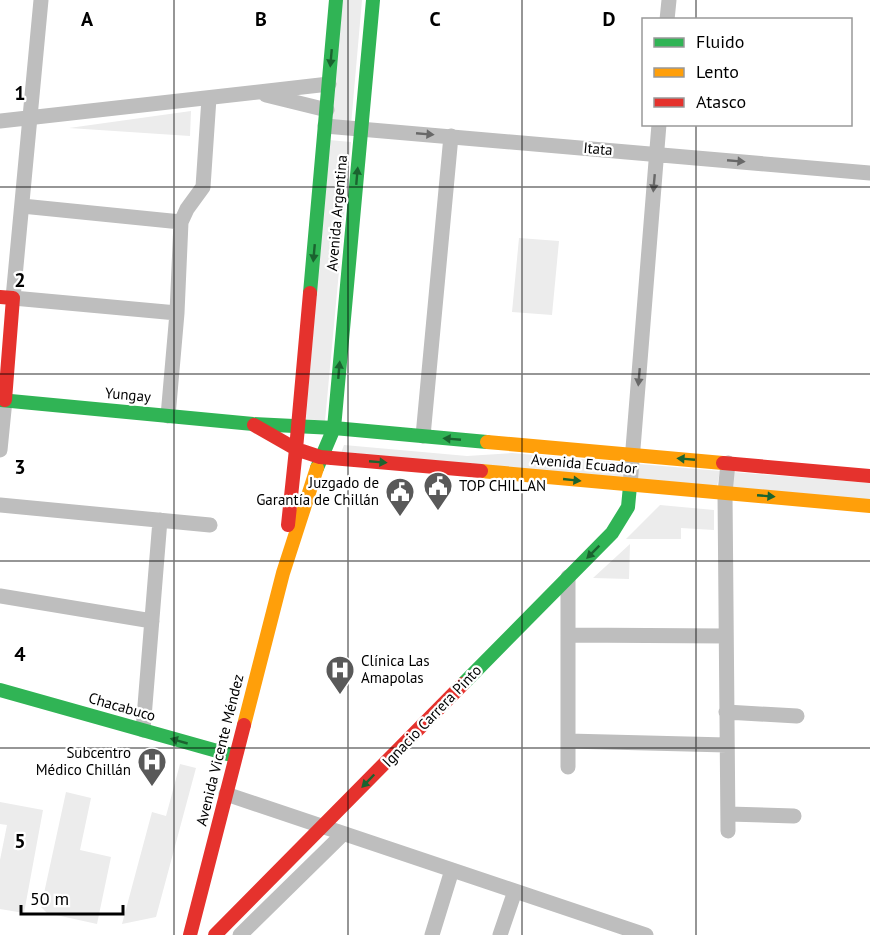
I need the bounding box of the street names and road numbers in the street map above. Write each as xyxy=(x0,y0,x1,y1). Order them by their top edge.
street label: Itata xyxy=(583,138,614,159)
street label: Avenida Argentina xyxy=(322,154,351,272)
street label: Yungay xyxy=(104,383,152,406)
street label: Avenida Ecuador xyxy=(530,449,638,478)
street label: Ignacio Carrera Pinto xyxy=(378,661,485,771)
street label: Avenida Vicente Méndez xyxy=(191,672,248,828)
street label: Chacabuco xyxy=(86,688,158,725)

